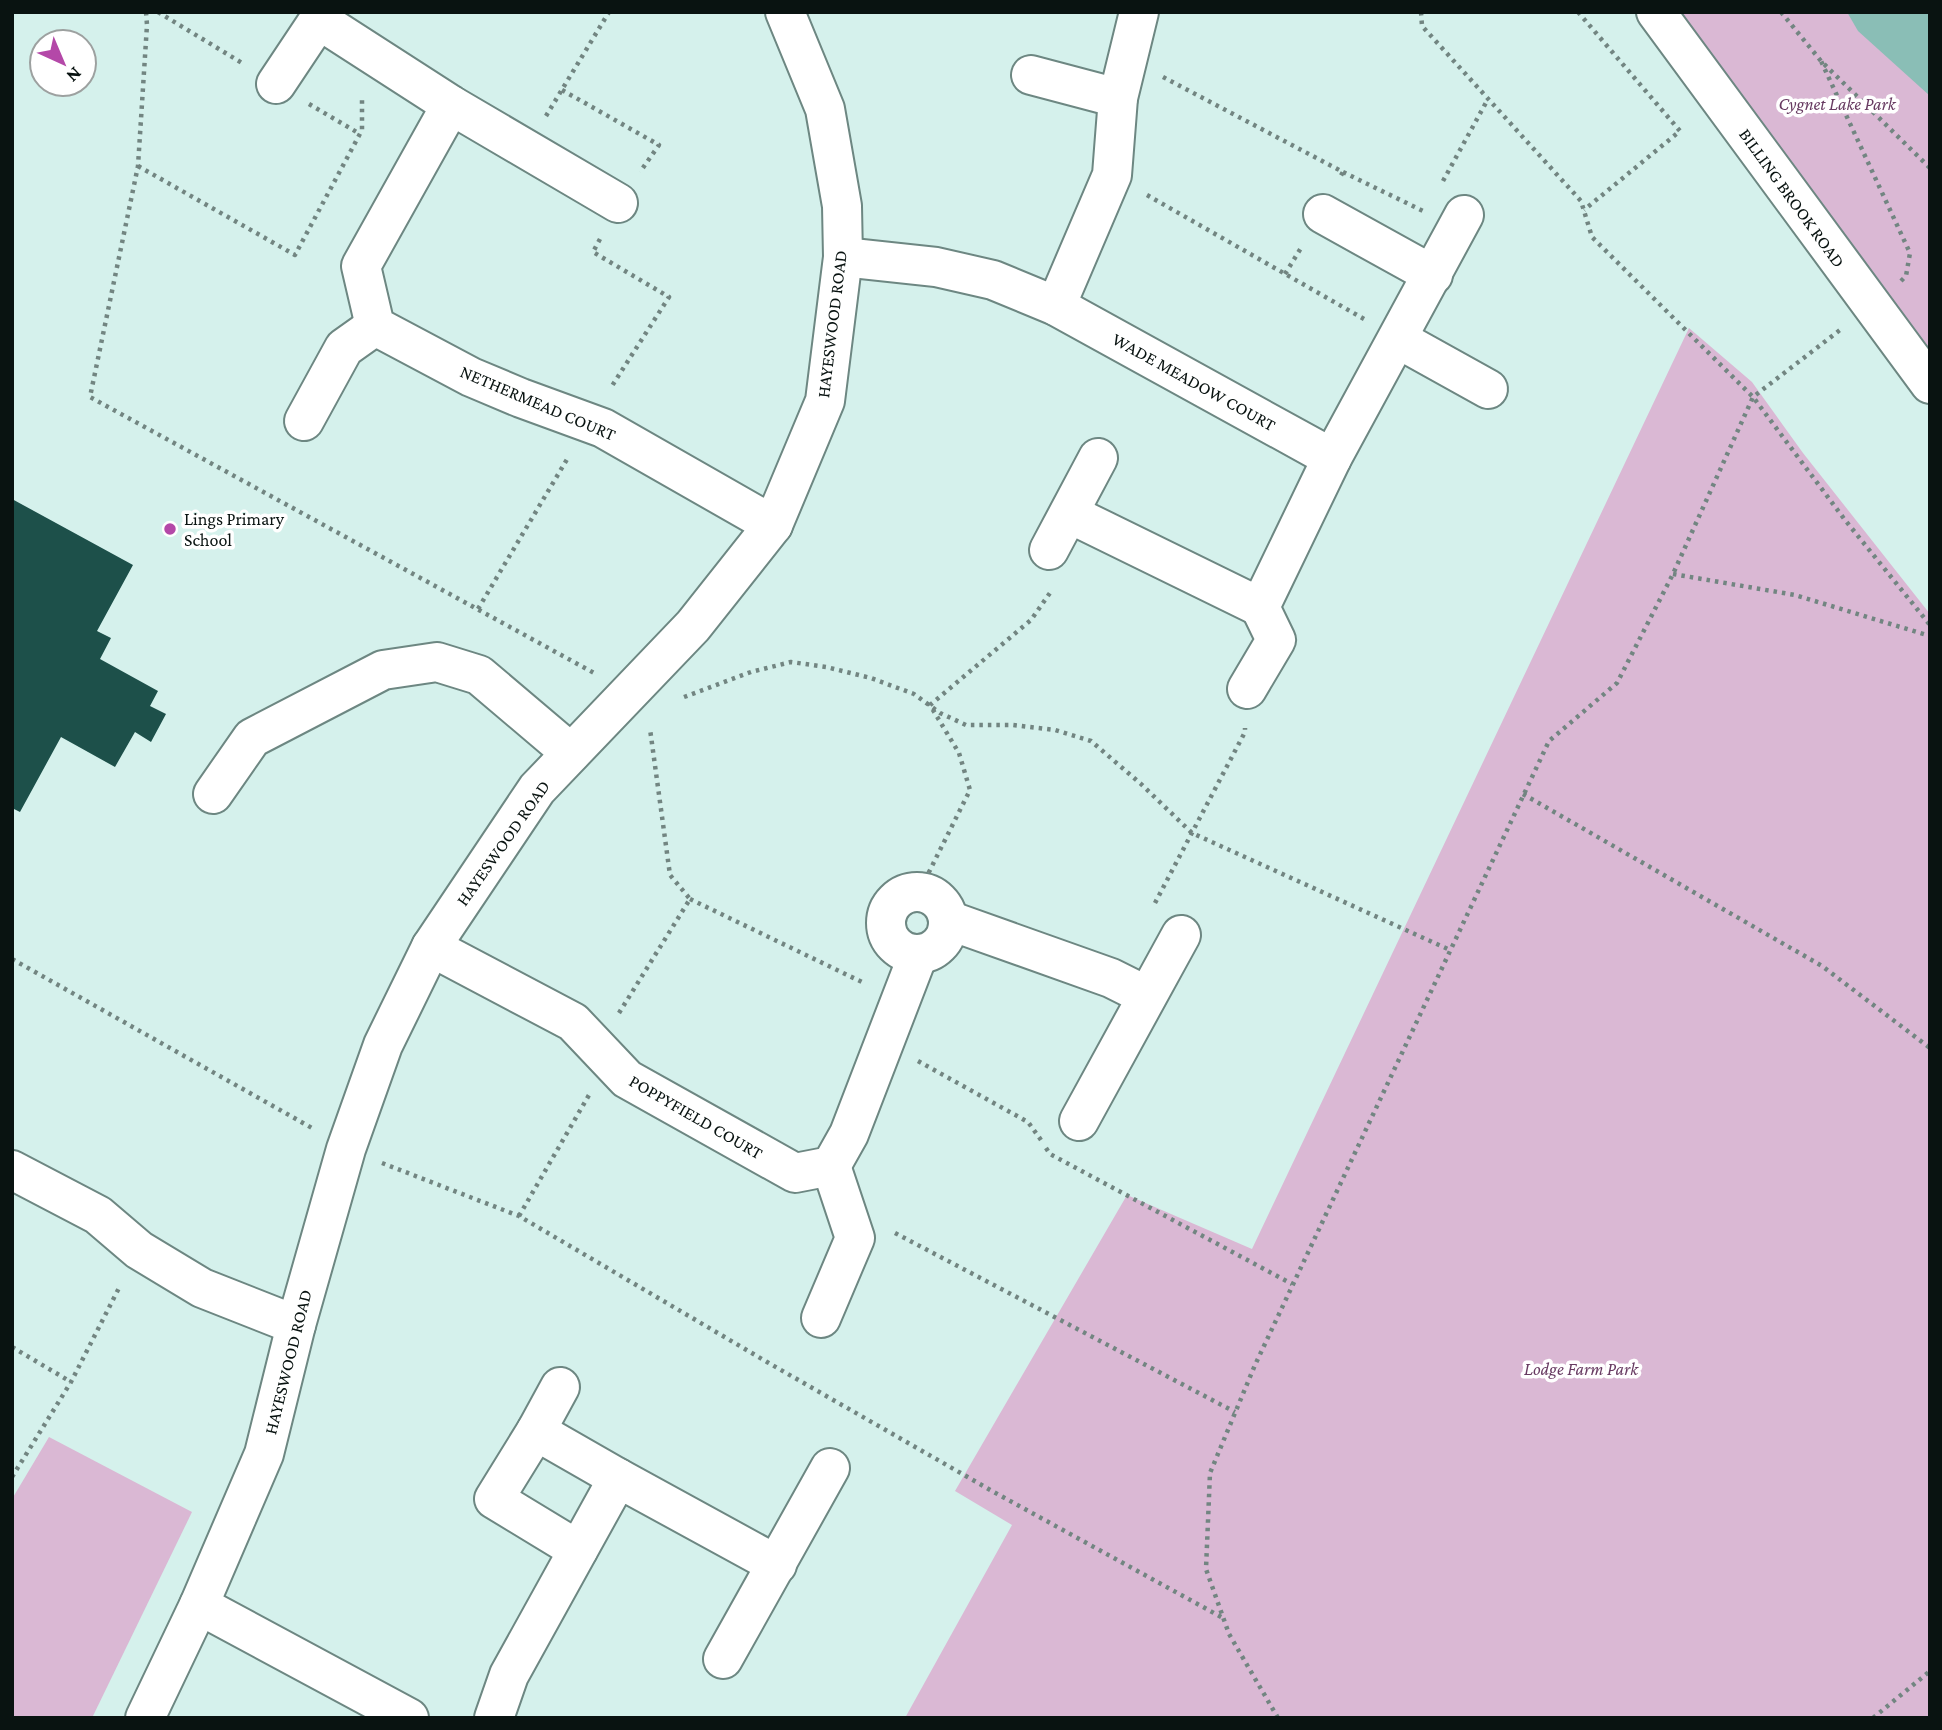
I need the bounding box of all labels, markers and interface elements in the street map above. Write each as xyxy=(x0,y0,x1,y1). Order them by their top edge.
north arrow xyxy=(28,28,98,98)
text: N xyxy=(62,63,86,87)
park label: Cygnet Lake Park xyxy=(1778,94,1897,114)
street label: BILLING BROOK ROAD xyxy=(1735,125,1849,271)
street label: HAYESWOOD ROAD xyxy=(813,249,851,399)
street label: WADE MEADOW COURT xyxy=(1109,329,1279,435)
street label: NETHERMEAD COURT xyxy=(457,361,619,445)
place label: Lings Primary School xyxy=(184,509,285,550)
marker: Lings Primary School xyxy=(162,521,178,537)
street label: HAYESWOOD ROAD xyxy=(452,776,554,910)
street label: POPPYFIELD COURT xyxy=(626,1071,766,1163)
street label: HAYESWOOD ROAD xyxy=(260,1287,316,1437)
park label: Lodge Farm Park xyxy=(1524,1359,1639,1379)

